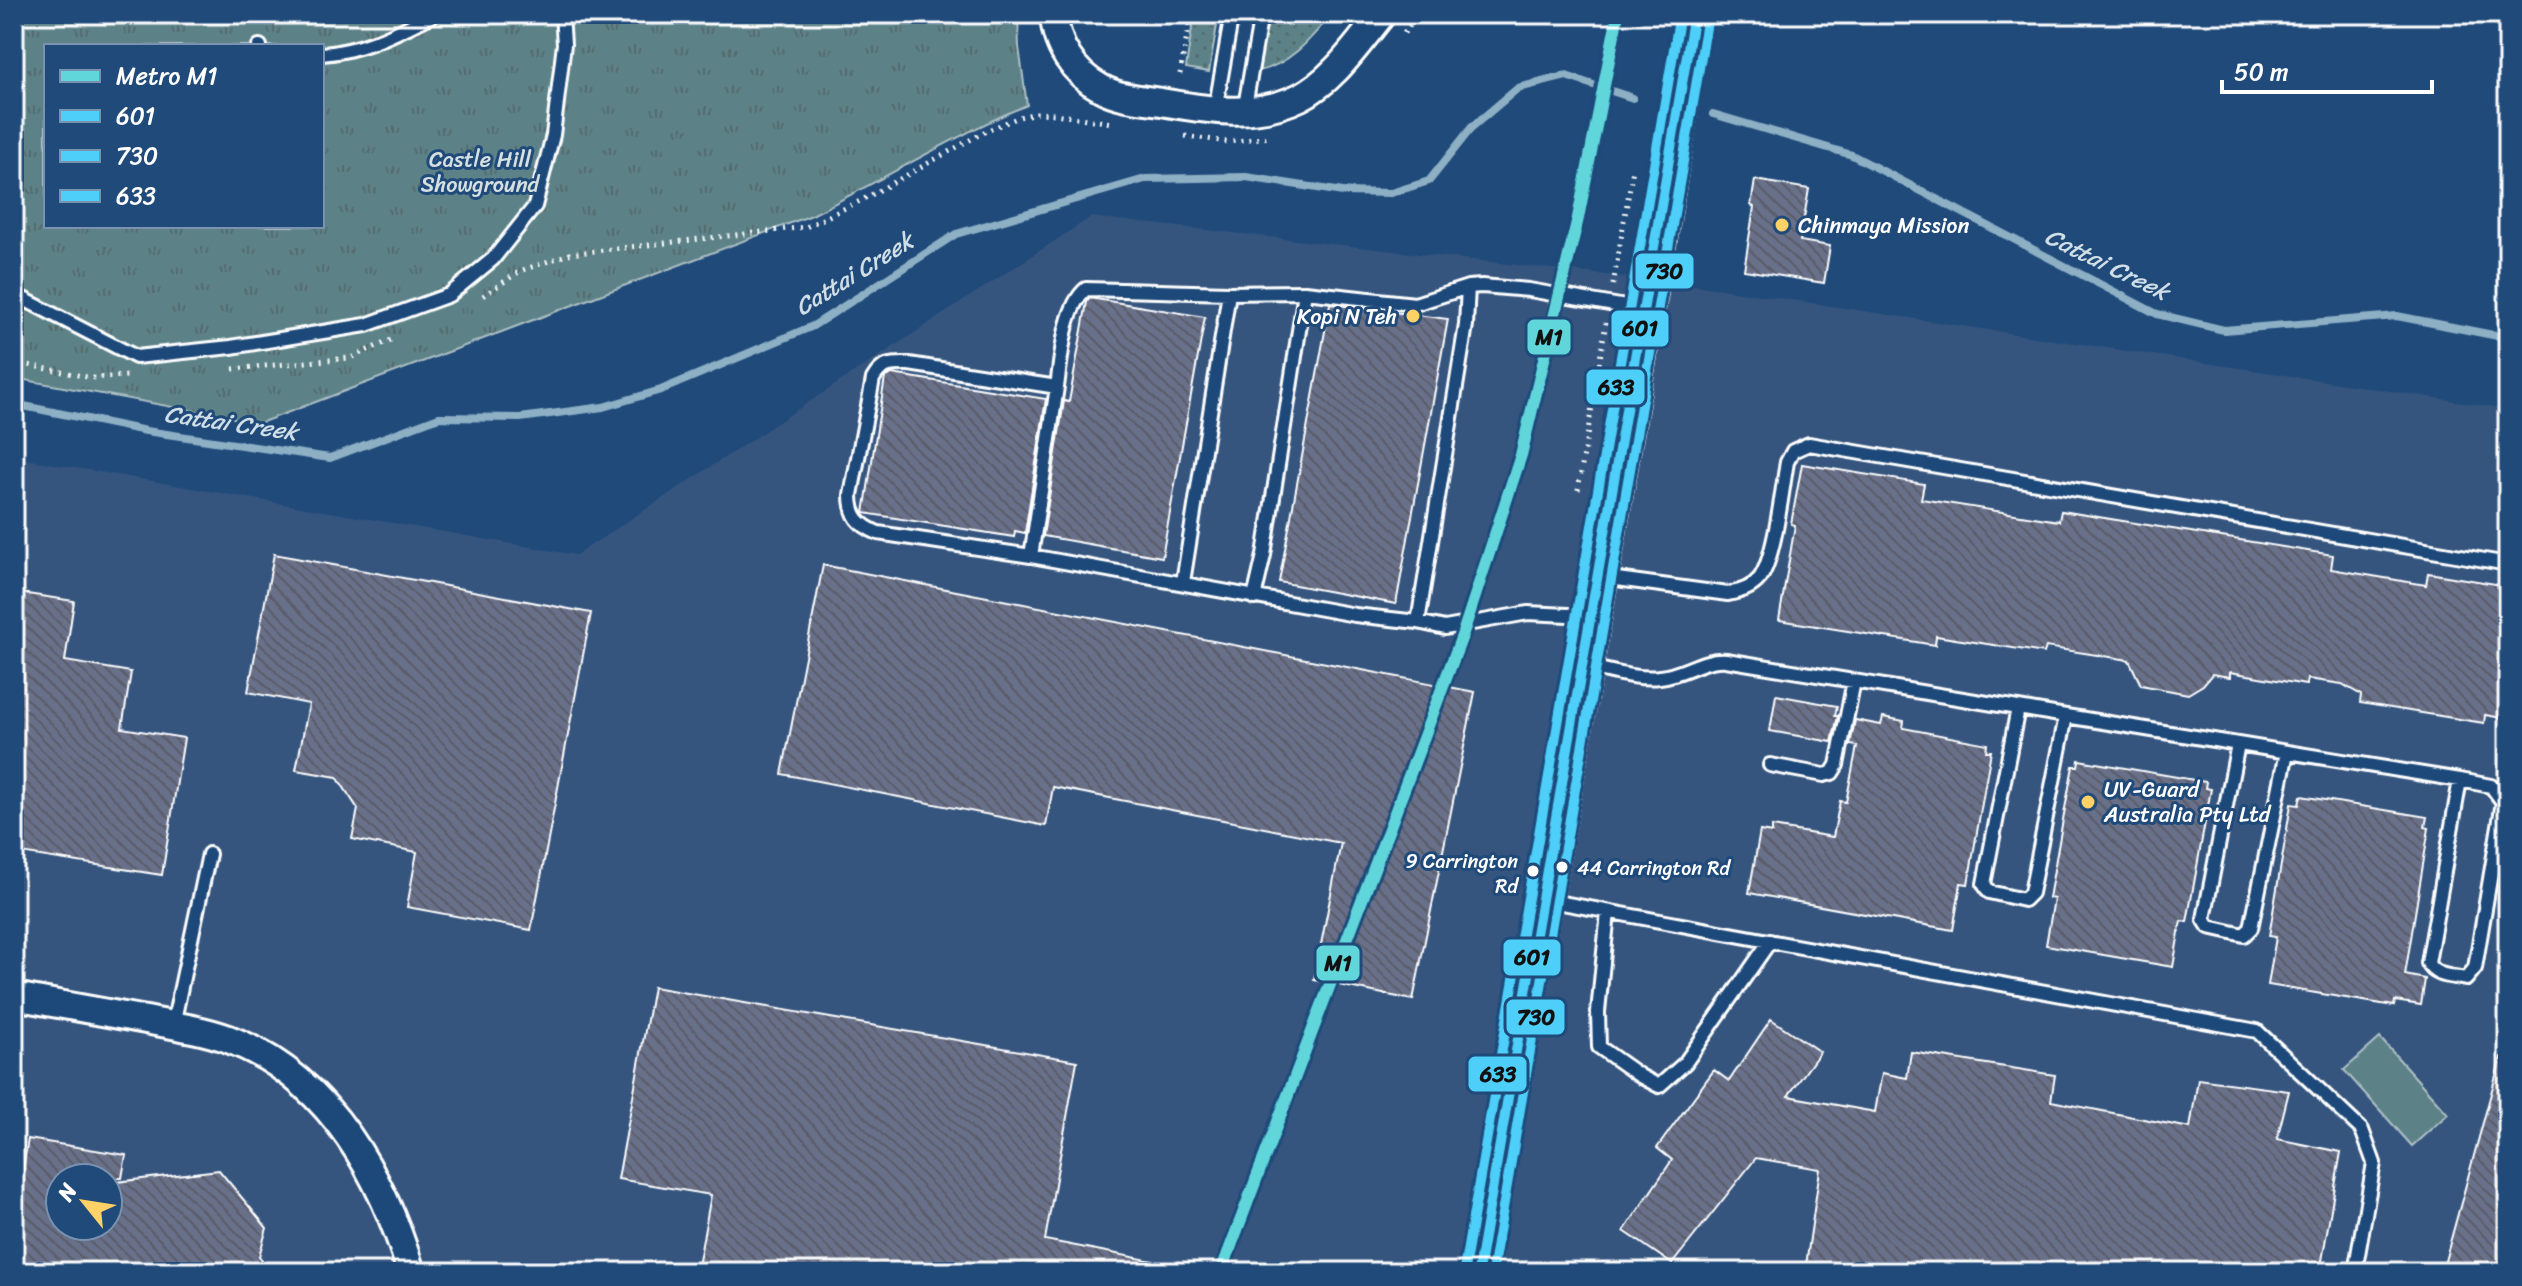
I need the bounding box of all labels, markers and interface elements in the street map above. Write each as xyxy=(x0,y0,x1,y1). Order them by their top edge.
legend xyxy=(44,44,324,228)
scale bar xyxy=(2222,44,2432,94)
text: 50 m xyxy=(2234,51,2289,93)
text: Metro M1 xyxy=(116,55,218,97)
text: 601 xyxy=(116,95,155,137)
text: 730 xyxy=(116,135,158,177)
park label: Castle Hill Showground xyxy=(421,140,541,204)
text: 633 xyxy=(116,175,156,217)
place label: Chinmaya Mission xyxy=(1798,206,1969,245)
marker: Chinmaya Mission xyxy=(1773,216,1791,234)
water label: Cattai Creek xyxy=(2038,216,2179,314)
water label: Cattai Creek xyxy=(786,219,925,327)
line badge: 730 xyxy=(1634,252,1695,290)
text: 730 xyxy=(1645,252,1683,291)
place label: Kopi N Teh xyxy=(1297,297,1397,336)
marker: Kopi N Teh xyxy=(1404,307,1422,325)
line badge: 601 xyxy=(1610,309,1670,348)
text: 601 xyxy=(1621,309,1658,348)
line badge: M1 xyxy=(1526,318,1572,356)
text: M1 xyxy=(1534,318,1563,357)
line badge: 633 xyxy=(1585,368,1646,406)
text: 633 xyxy=(1597,368,1634,407)
water label: Cattai Creek xyxy=(162,393,303,454)
place label: UV-Guard Australia Pty Ltd xyxy=(2103,770,2272,834)
marker: UV-Guard Australia Pty Ltd xyxy=(2079,793,2097,811)
place label: 9 Carrington Rd xyxy=(1406,844,1519,904)
place label: 44 Carrington Rd xyxy=(1577,851,1731,886)
marker: 44 Carrington Rd xyxy=(1554,859,1570,875)
marker: 9 Carrington Rd xyxy=(1525,863,1541,879)
line badge: 601 xyxy=(1502,938,1562,977)
text: 601 xyxy=(1513,938,1550,977)
line badge: M1 xyxy=(1315,944,1361,982)
text: M1 xyxy=(1323,944,1352,983)
line badge: 730 xyxy=(1505,998,1566,1036)
text: 730 xyxy=(1517,998,1555,1037)
line badge: 633 xyxy=(1467,1055,1528,1093)
text: 633 xyxy=(1479,1055,1516,1094)
north arrow xyxy=(44,1162,124,1242)
text: N xyxy=(46,1175,88,1209)

